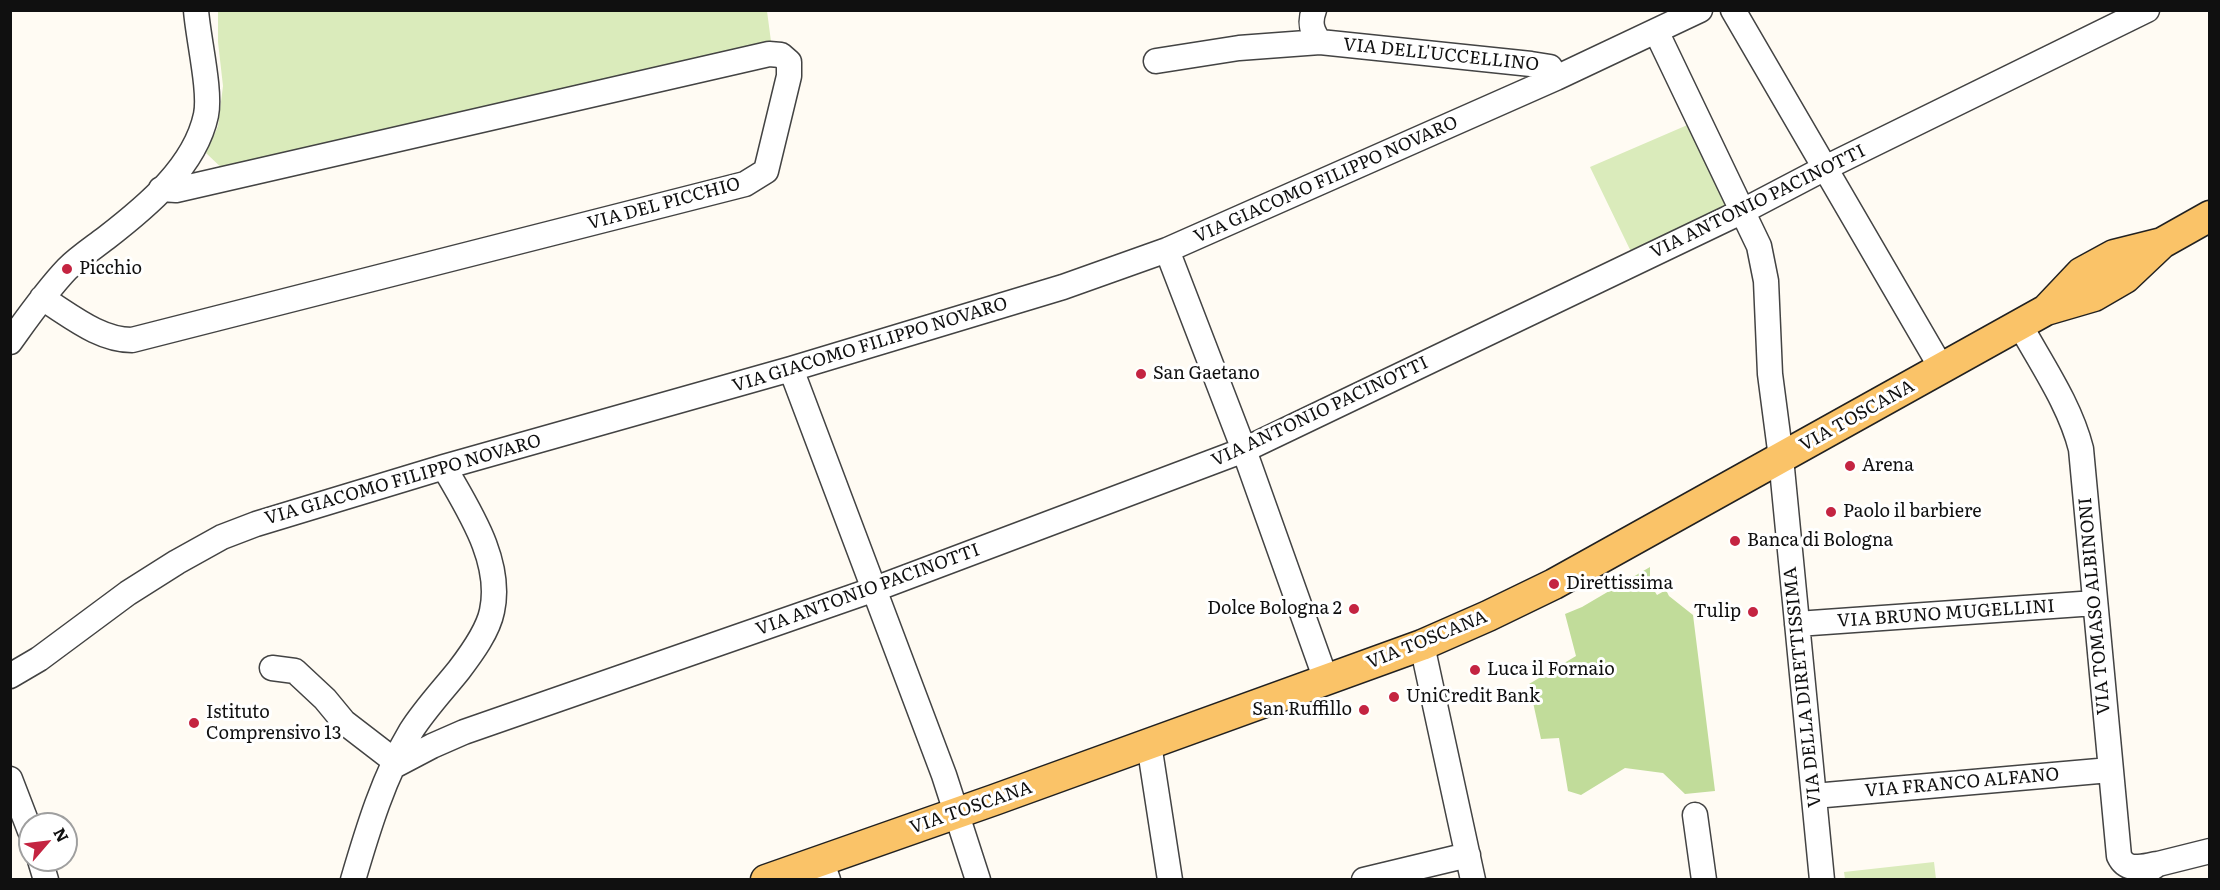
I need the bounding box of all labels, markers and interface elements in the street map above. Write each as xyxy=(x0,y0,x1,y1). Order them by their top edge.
street label: VIA DELL'UCCELLINO xyxy=(1342,34,1540,76)
street label: VIA GIACOMO FILIPPO NOVARO xyxy=(1191,112,1461,248)
street label: VIA ANTONIO PACINOTTI xyxy=(1647,140,1869,264)
street label: VIA DEL PICCHIO xyxy=(585,173,743,235)
place label: Picchio xyxy=(79,258,142,280)
marker: Picchio xyxy=(60,262,74,276)
street label: VIA GIACOMO FILIPPO NOVARO xyxy=(730,293,1010,397)
street label: VIA ANTONIO PACINOTTI xyxy=(1208,352,1432,472)
place label: San Gaetano xyxy=(1153,363,1260,385)
marker: San Gaetano xyxy=(1134,367,1148,381)
street label: VIA TOSCANA xyxy=(1796,376,1918,456)
street label: VIA GIACOMO FILIPPO NOVARO xyxy=(262,430,544,530)
place label: Arena xyxy=(1862,455,1914,477)
marker: Arena xyxy=(1843,459,1857,473)
street label: VIA TOMASO ALBINONI xyxy=(2075,496,2115,716)
place label: Paolo il barbiere xyxy=(1843,501,1982,523)
marker: Paolo il barbiere xyxy=(1824,505,1838,519)
place label: Banca di Bologna xyxy=(1747,530,1893,552)
marker: Banca di Bologna xyxy=(1728,534,1742,548)
street label: VIA ANTONIO PACINOTTI xyxy=(753,539,983,641)
street label: VIA DELLA DIRETTISSIMA xyxy=(1780,566,1826,808)
place label: Direttissima xyxy=(1566,573,1673,595)
marker: Direttissima xyxy=(1547,577,1561,591)
street label: VIA BRUNO MUGELLINI xyxy=(1836,596,2056,632)
place label: Dolce Bologna 2 xyxy=(1207,598,1342,620)
place label: Tulip xyxy=(1694,601,1741,623)
marker: Dolce Bologna 2 xyxy=(1347,602,1361,616)
marker: Tulip xyxy=(1746,605,1760,619)
street label: VIA TOSCANA xyxy=(1364,606,1490,674)
place label: Luca il Fornaio xyxy=(1487,659,1615,681)
marker: Luca il Fornaio xyxy=(1468,663,1482,677)
place label: UniCredit Bank xyxy=(1406,686,1540,708)
marker: UniCredit Bank xyxy=(1387,690,1401,704)
place label: San Ruffillo xyxy=(1252,699,1352,721)
place label: Istituto Comprensivo 13 xyxy=(206,702,341,744)
marker: San Ruffillo xyxy=(1357,703,1371,717)
marker: Istituto Comprensivo 13 xyxy=(187,716,201,730)
street label: VIA FRANCO ALFANO xyxy=(1864,764,2060,802)
street label: VIA TOSCANA xyxy=(907,777,1035,839)
north arrow xyxy=(18,812,78,872)
text: N xyxy=(48,823,76,846)

